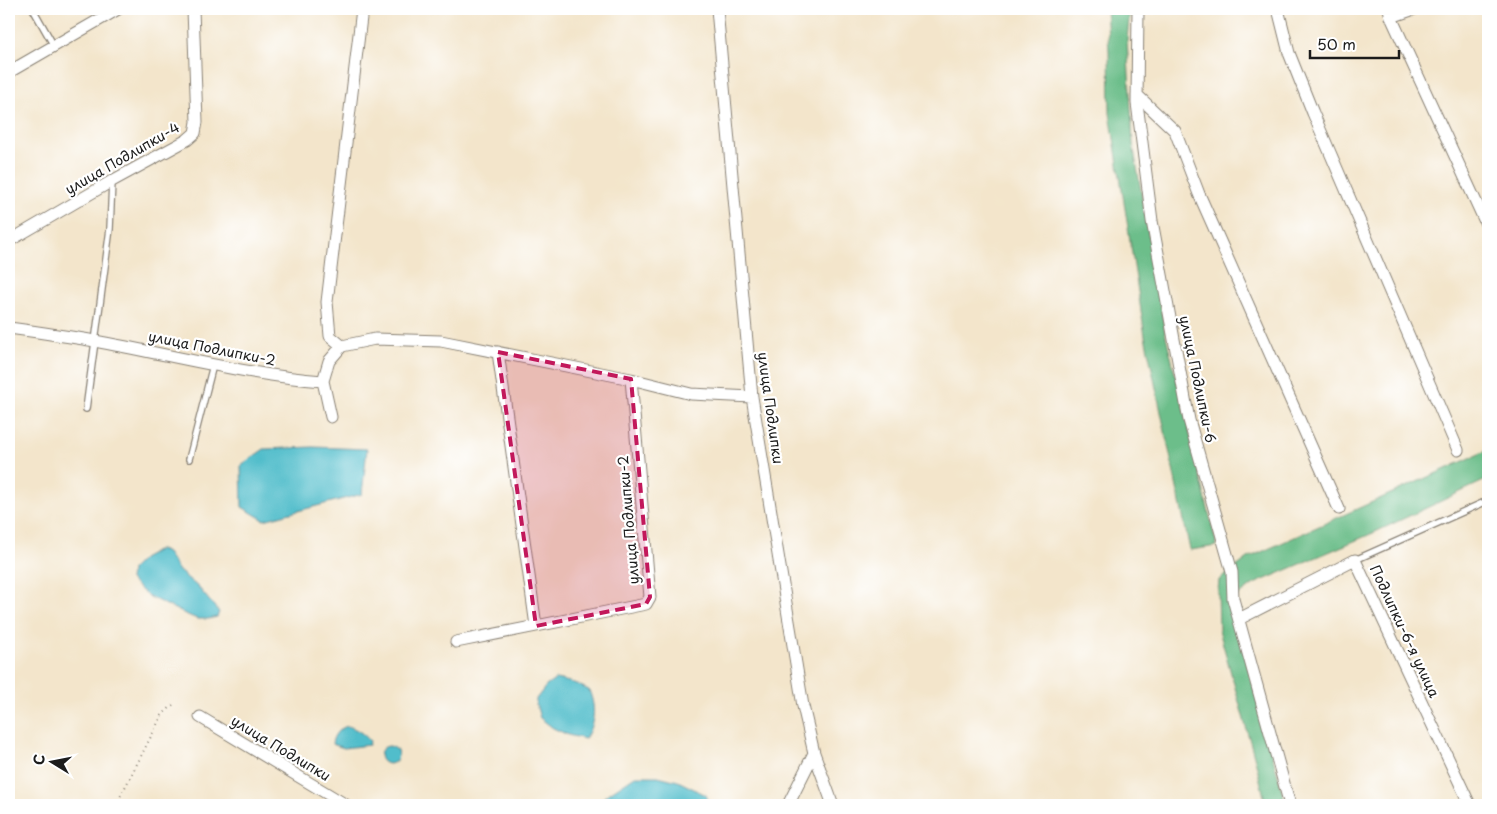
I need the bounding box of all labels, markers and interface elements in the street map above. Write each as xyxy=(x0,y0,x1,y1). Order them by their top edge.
scale bar xyxy=(1310,28,1398,60)
text: 50 m xyxy=(1317,32,1356,55)
street label: улица Подлипки-4 xyxy=(61,117,183,199)
street label: улица Подлипки-6 xyxy=(1174,313,1222,445)
street label: улица Подлипки-2 xyxy=(147,325,278,371)
street label: улица Подлипки xyxy=(753,351,789,465)
street label: улица Подлипки-2 xyxy=(612,455,644,585)
street label: Подлипки-6-я улица xyxy=(1365,561,1445,701)
street label: улица Подлипки xyxy=(227,710,335,786)
north arrow xyxy=(28,736,78,786)
text: С xyxy=(27,753,50,767)

